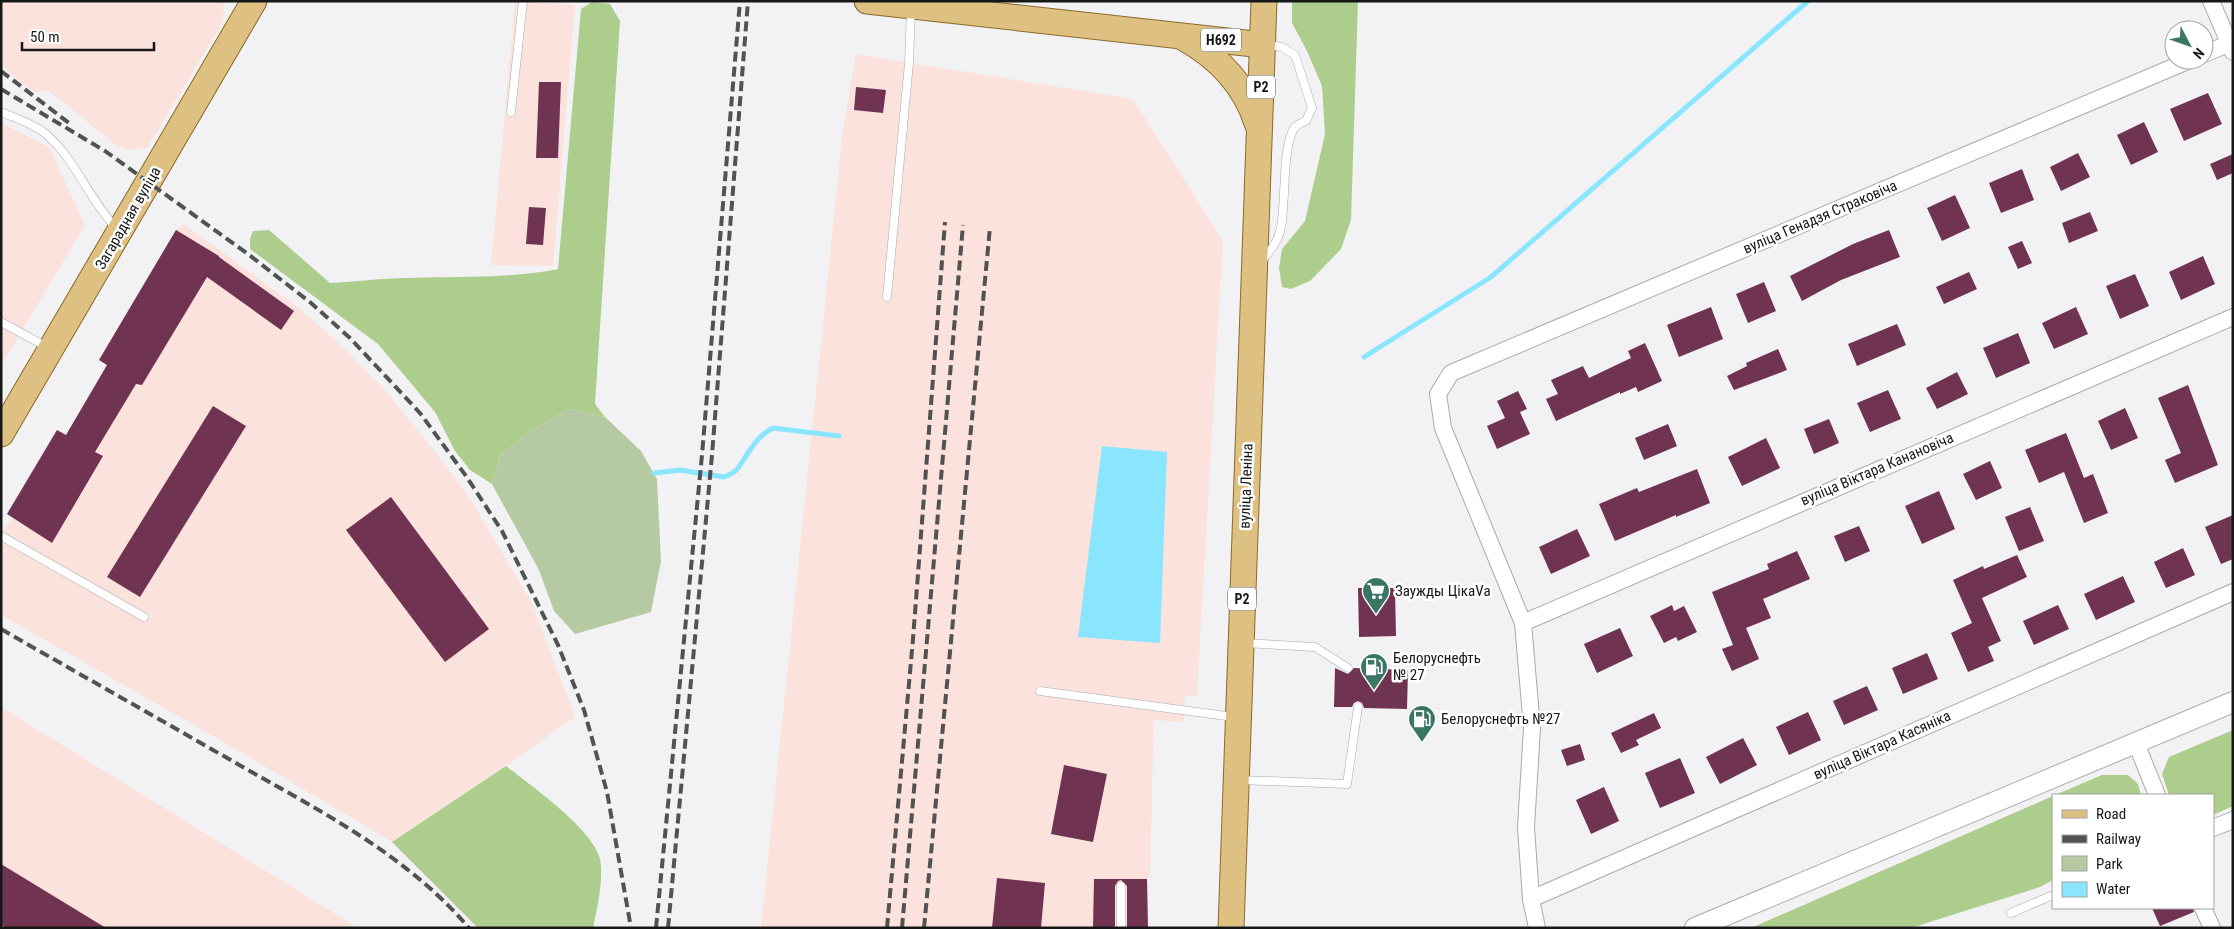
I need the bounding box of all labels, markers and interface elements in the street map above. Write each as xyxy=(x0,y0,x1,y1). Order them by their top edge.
scale bar xyxy=(22,20,155,52)
north arrow xyxy=(2164,20,2214,70)
text: 50 m xyxy=(30,28,60,46)
road number: Н692 xyxy=(1201,28,1241,52)
text: N xyxy=(2190,45,2208,62)
road number: Р2 xyxy=(1247,75,1275,98)
street label: Загарадная вуліца xyxy=(91,164,165,272)
street label: вуліца Генадзя Страковіча xyxy=(1740,176,1900,258)
street label: вуліца Віктара Канановіча xyxy=(1798,429,1956,509)
street label: вуліца Леніна xyxy=(1236,443,1256,529)
supermarket icon: Заужды ЦікаVа xyxy=(1361,576,1391,615)
place label: Заужды ЦікаVа xyxy=(1395,582,1491,600)
road number: Р2 xyxy=(1228,588,1256,610)
place label: Белоруснефть № 27 xyxy=(1393,649,1481,684)
fuel station icon: Белоруснефть № 27 xyxy=(1359,652,1389,691)
fuel station icon: Белоруснефть №27 xyxy=(1407,704,1437,743)
street label: вуліца Віктара Касяніка xyxy=(1810,707,1954,783)
place label: Белоруснефть №27 xyxy=(1441,710,1560,728)
legend xyxy=(2052,794,2214,909)
text: Road xyxy=(2096,805,2126,823)
text: Railway xyxy=(2096,830,2141,848)
text: Park xyxy=(2096,855,2123,873)
text: Water xyxy=(2096,880,2131,898)

